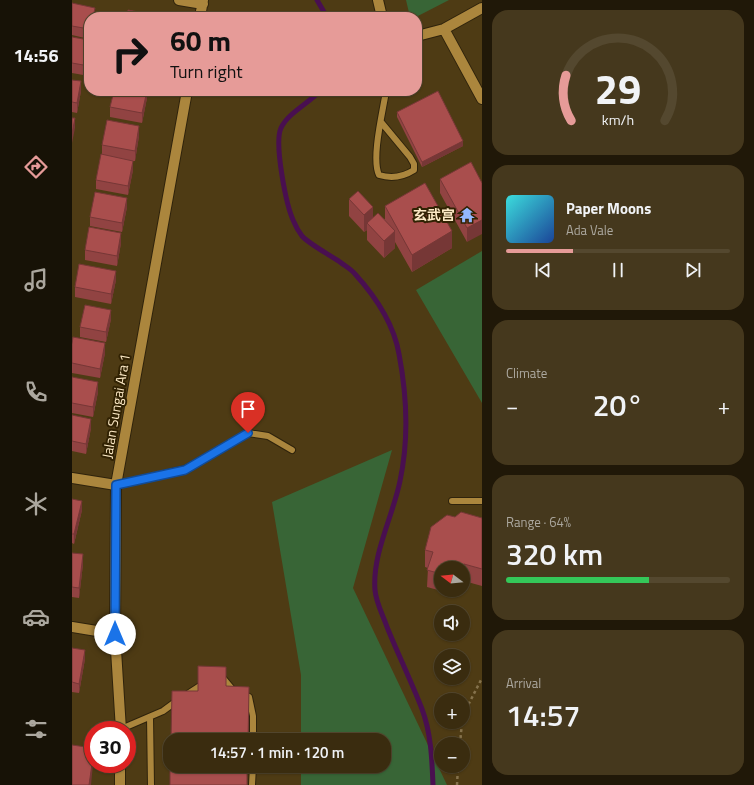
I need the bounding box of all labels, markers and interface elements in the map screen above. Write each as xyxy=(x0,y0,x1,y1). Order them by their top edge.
text: 60 m xyxy=(170,19,231,62)
icon: right xyxy=(104,28,156,80)
text: 14:56 xyxy=(14,42,58,69)
text: 29 xyxy=(595,56,641,119)
text: Turn right xyxy=(170,58,243,85)
text: km/h xyxy=(602,108,634,130)
icon: directions xyxy=(22,153,50,181)
text: Paper Moons xyxy=(566,197,651,220)
place label: 玄武宫 xyxy=(413,204,455,225)
temple icon: 玄武宫 xyxy=(458,206,476,224)
text: Ada Vale xyxy=(566,220,613,240)
icon: previous xyxy=(532,259,554,281)
icon: pause xyxy=(607,259,629,281)
icon: next xyxy=(682,259,704,281)
icon: music xyxy=(22,266,50,294)
street label: Jalan Sungai Ara 1 xyxy=(96,352,135,460)
text: Climate xyxy=(506,363,547,383)
icon: phone xyxy=(22,378,50,406)
text: 20° xyxy=(593,382,643,428)
text: − xyxy=(506,389,518,423)
text: + xyxy=(718,389,730,423)
pin xyxy=(231,392,265,433)
icon: arrive xyxy=(237,398,259,420)
icon: climate xyxy=(22,490,50,518)
text: Range · 64% xyxy=(506,512,571,532)
text: 320 km xyxy=(506,531,603,577)
north arrow xyxy=(434,561,470,597)
map controls xyxy=(434,561,470,773)
icon: car xyxy=(22,603,50,631)
button: sound xyxy=(434,605,470,641)
position arrow xyxy=(94,613,136,655)
button: layers xyxy=(434,649,470,685)
text: Arrival xyxy=(506,673,541,693)
text: 14:57 xyxy=(506,692,580,738)
button: + xyxy=(434,693,470,729)
icon: filters xyxy=(22,715,50,743)
speed limit sign: 30 xyxy=(84,721,136,773)
button: − xyxy=(434,737,470,773)
text: 14:57 · 1 min · 120 m xyxy=(210,741,344,764)

